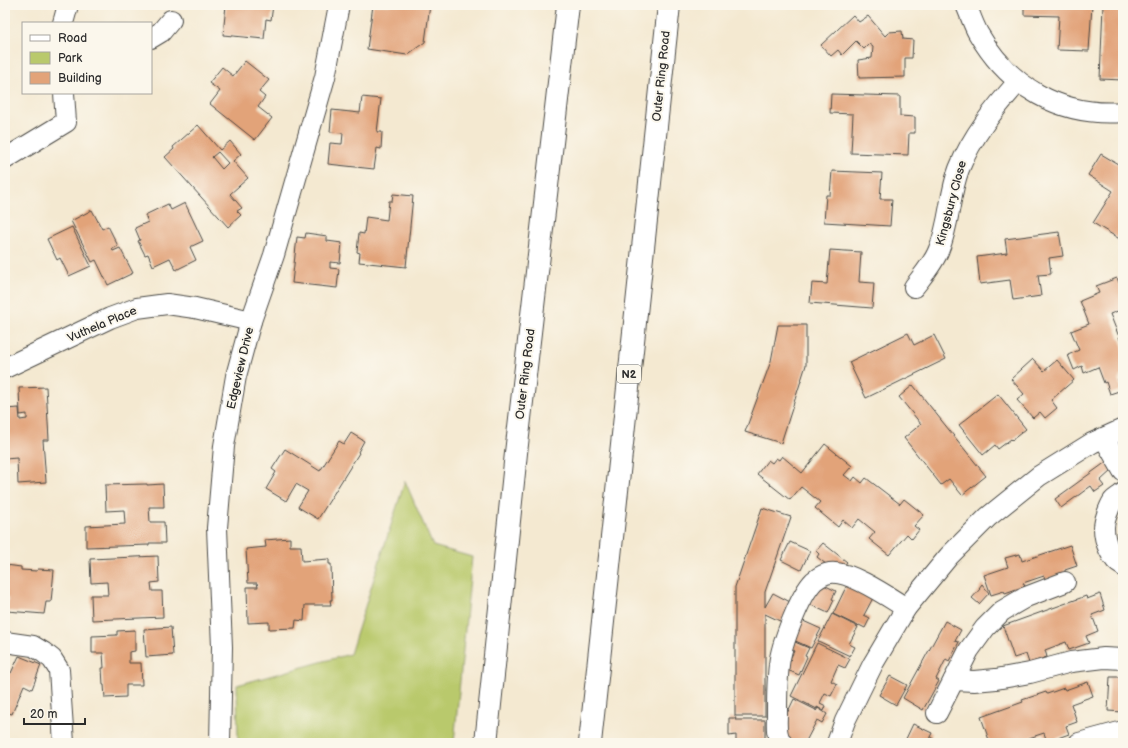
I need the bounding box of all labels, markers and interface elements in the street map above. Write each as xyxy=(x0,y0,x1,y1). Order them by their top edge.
legend xyxy=(22,22,152,94)
street label: Outer Ring Road xyxy=(649,30,674,122)
text: Road xyxy=(58,31,87,46)
text: Park xyxy=(58,51,82,66)
text: Building xyxy=(58,71,102,86)
street label: Kingsbury Close xyxy=(933,159,970,247)
street label: Vuthela Place xyxy=(65,303,139,346)
street label: Edgeview Drive xyxy=(224,326,257,411)
street label: Outer Ring Road xyxy=(512,328,539,420)
road number: N2 xyxy=(617,365,641,383)
scale bar xyxy=(24,700,85,726)
text: 20 m xyxy=(30,707,57,722)

